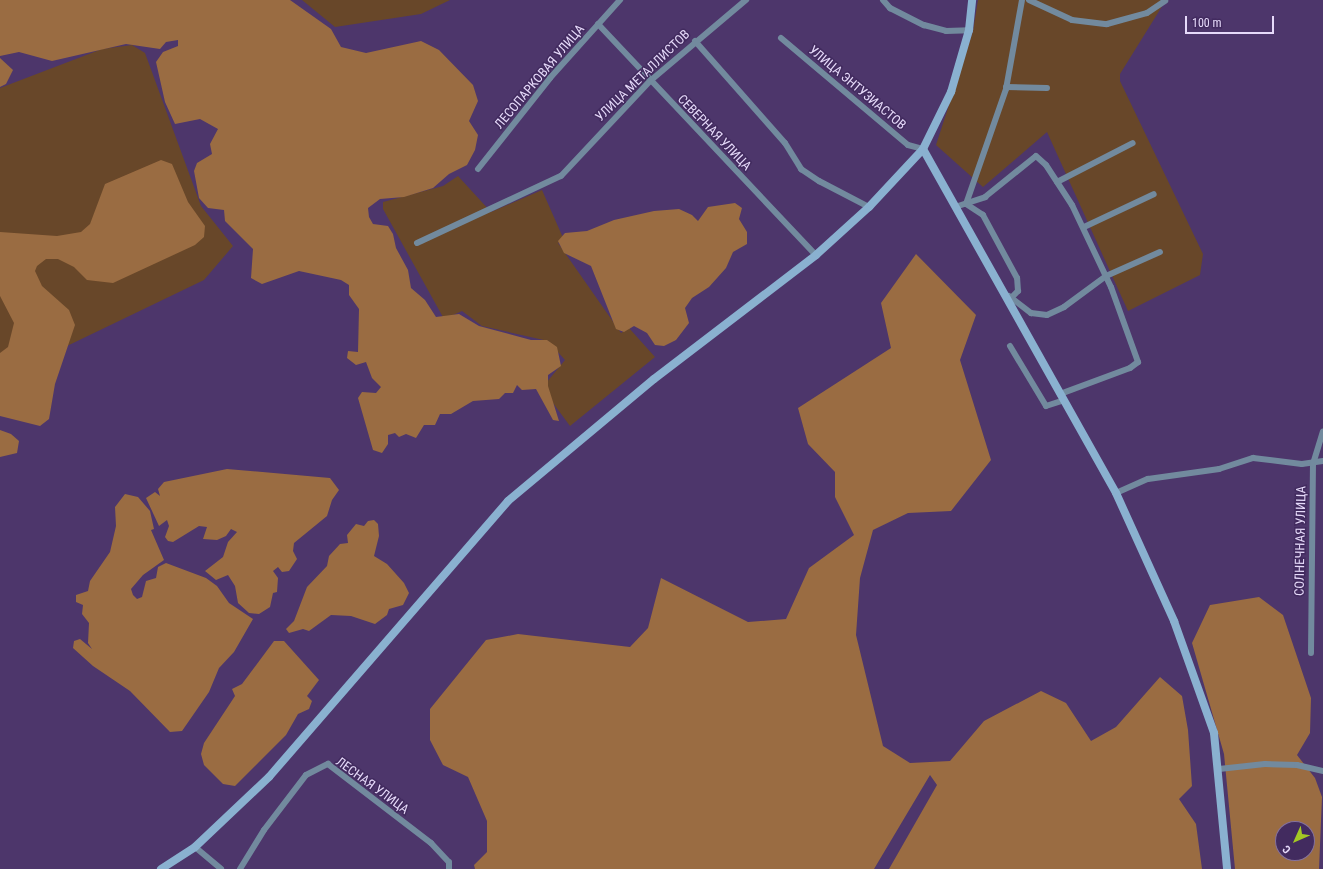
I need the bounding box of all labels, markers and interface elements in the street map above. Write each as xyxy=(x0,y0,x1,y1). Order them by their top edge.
scale bar xyxy=(1187,8,1276,34)
text: 100 m xyxy=(1192,16,1222,30)
street label: ЛЕСОПАРКОВАЯ УЛИЦА xyxy=(492,22,588,132)
street label: УЛИЦА МЕТАЛЛИСТОВ xyxy=(593,27,693,125)
street label: УЛИЦА ЭНТУЗИАСТОВ xyxy=(805,43,909,133)
street label: СЕВЕРНАЯ УЛИЦА xyxy=(674,92,754,174)
street label: СОЛНЕЧНАЯ УЛИЦА xyxy=(1292,486,1310,596)
street label: ЛЕСНАЯ УЛИЦА xyxy=(332,754,412,818)
north arrow xyxy=(1275,821,1315,861)
text: С xyxy=(1280,842,1294,856)

